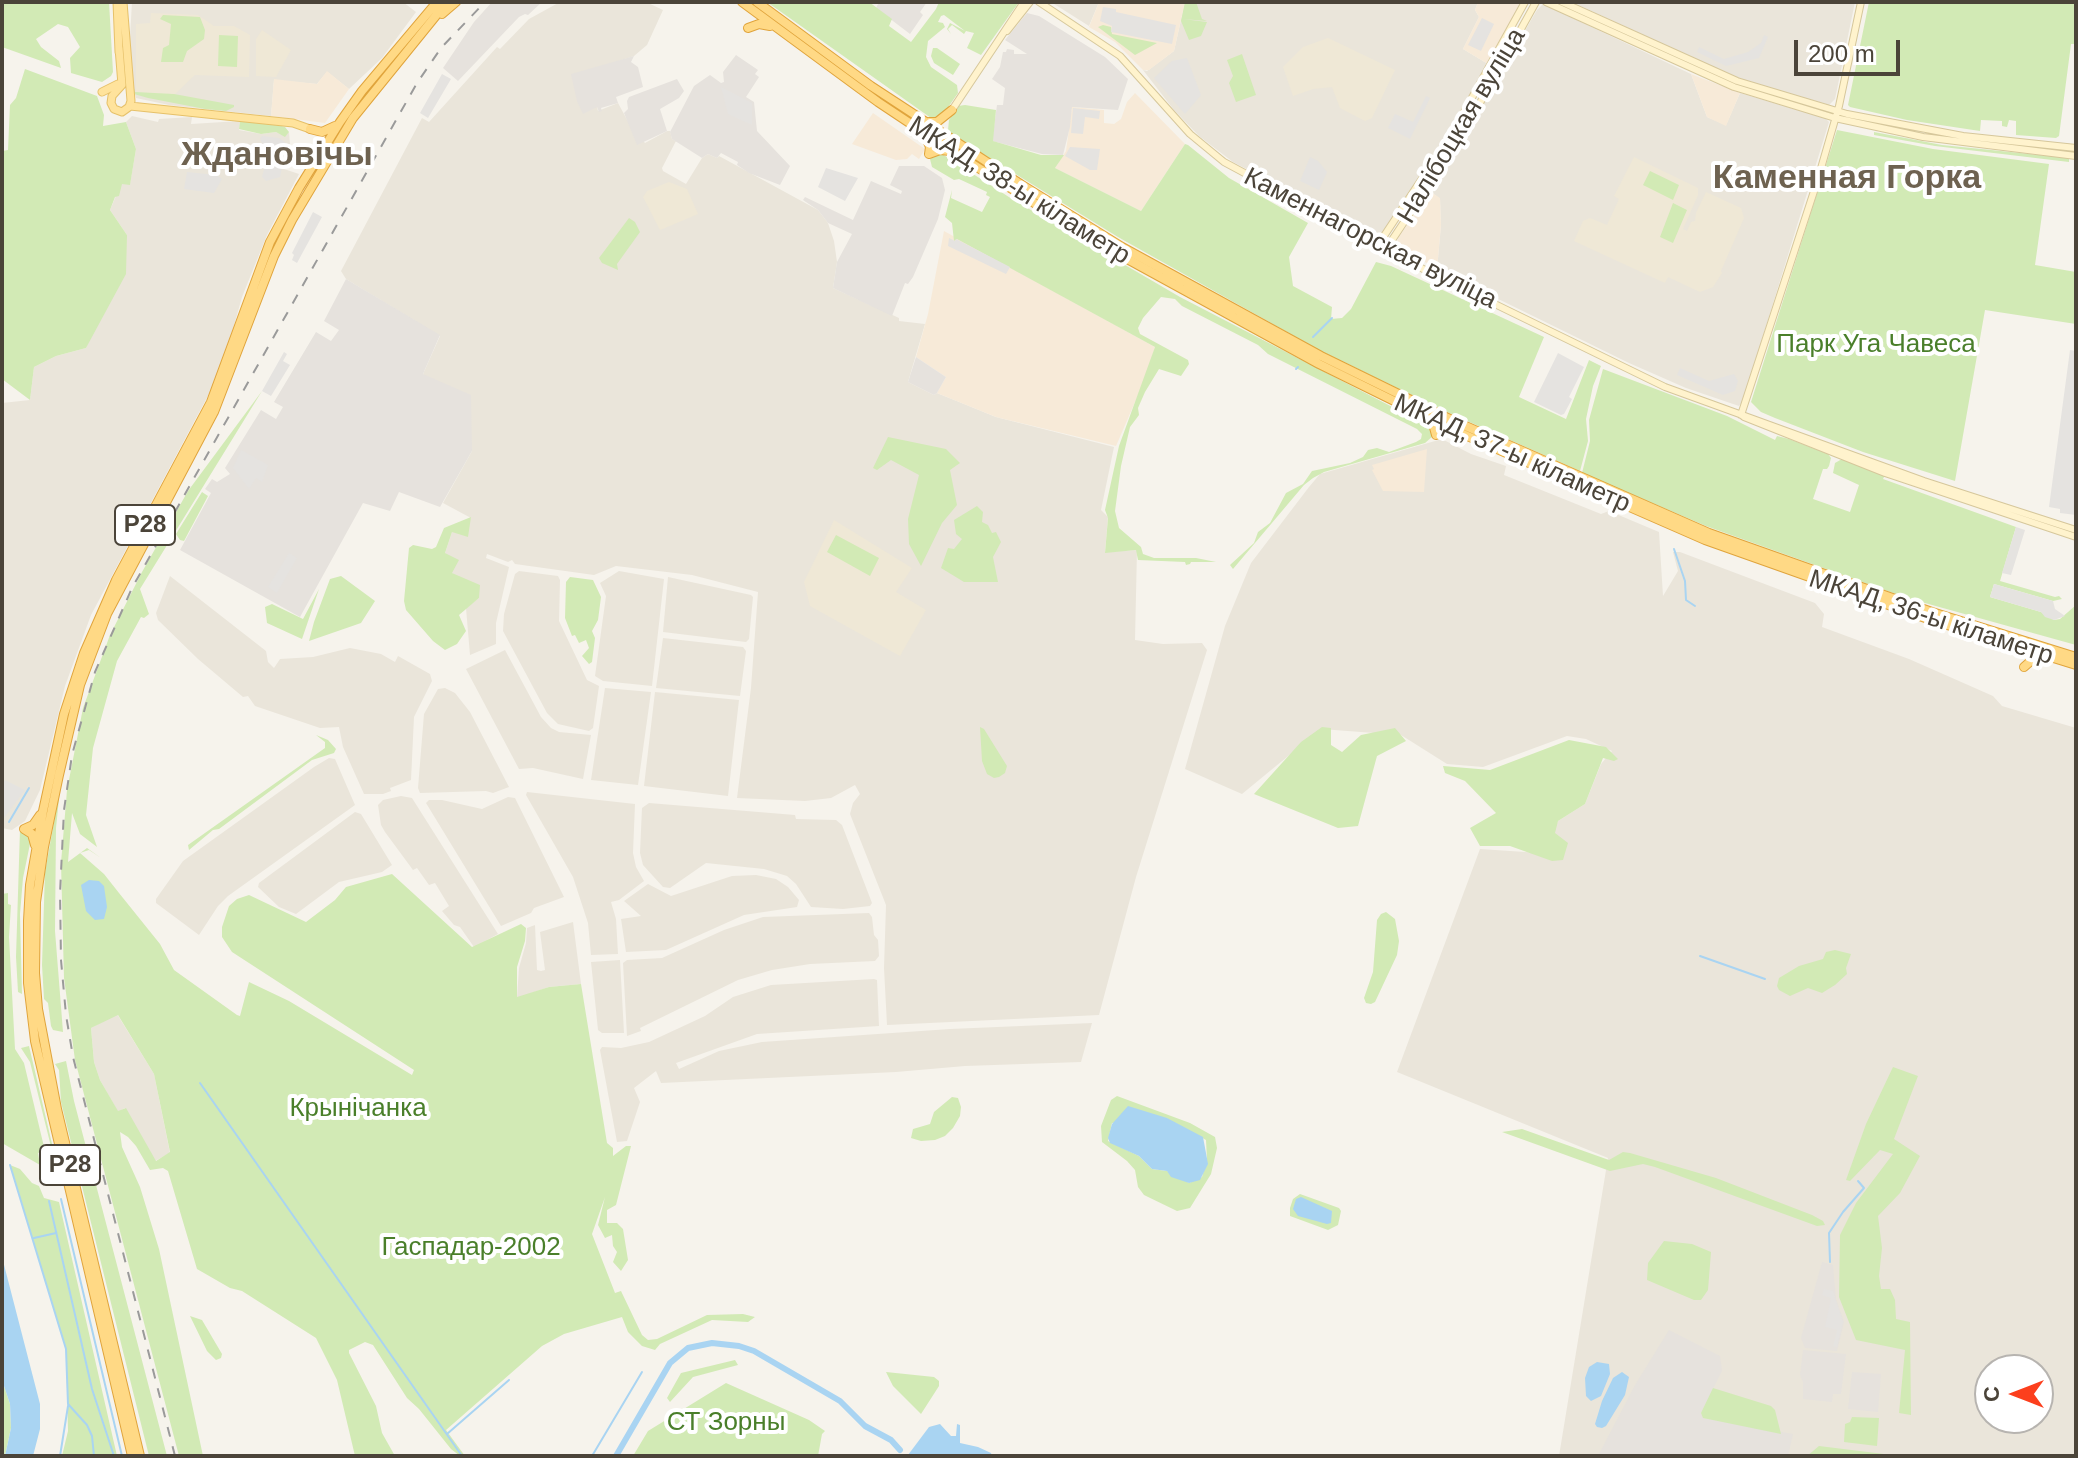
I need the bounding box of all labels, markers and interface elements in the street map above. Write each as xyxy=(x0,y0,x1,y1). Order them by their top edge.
street label: Налібоцкая вуліца xyxy=(1391,23,1533,229)
scale bar xyxy=(1798,24,1904,74)
text: 200 m xyxy=(1808,40,1875,67)
street label: МКАД, 38-ы кіламетр xyxy=(903,110,1135,272)
district label: Ждановічы xyxy=(181,136,373,176)
district label: Каменная Горка xyxy=(1713,159,1981,199)
street label: Каменнагорская вуліца xyxy=(1238,162,1502,316)
park label: Парк Уга Чавеса xyxy=(1776,329,1976,361)
street label: МКАД, 37-ы кіламетр xyxy=(1389,388,1635,520)
road number: Р28 xyxy=(115,505,175,545)
street label: МКАД, 36-ы кіламетр xyxy=(1805,564,2057,672)
park label: Крынічанка xyxy=(289,1093,427,1125)
road number: Р28 xyxy=(40,1145,100,1185)
park label: Гаспадар-2002 xyxy=(381,1232,561,1264)
north arrow xyxy=(1974,1354,2054,1434)
text: С xyxy=(1979,1386,2004,1402)
park label: СТ Зорны xyxy=(667,1407,785,1439)

